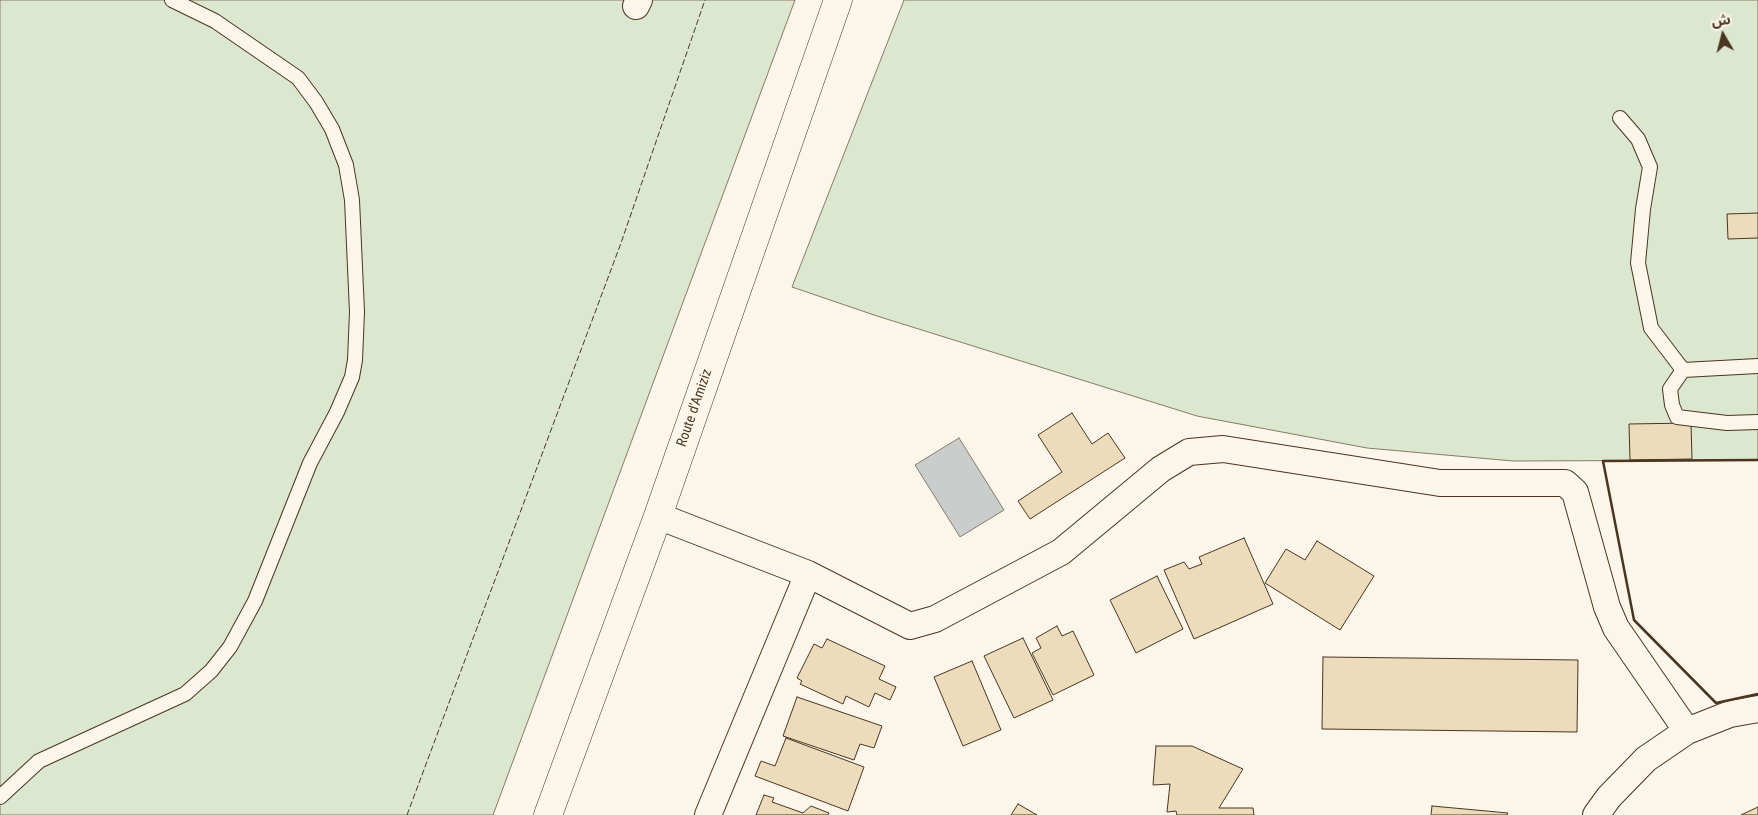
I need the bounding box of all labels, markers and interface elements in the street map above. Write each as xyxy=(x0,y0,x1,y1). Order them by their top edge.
north arrow xyxy=(1698,10,1748,60)
text: ش xyxy=(1710,11,1732,29)
street label: Route d'Amiziz xyxy=(674,367,716,449)

